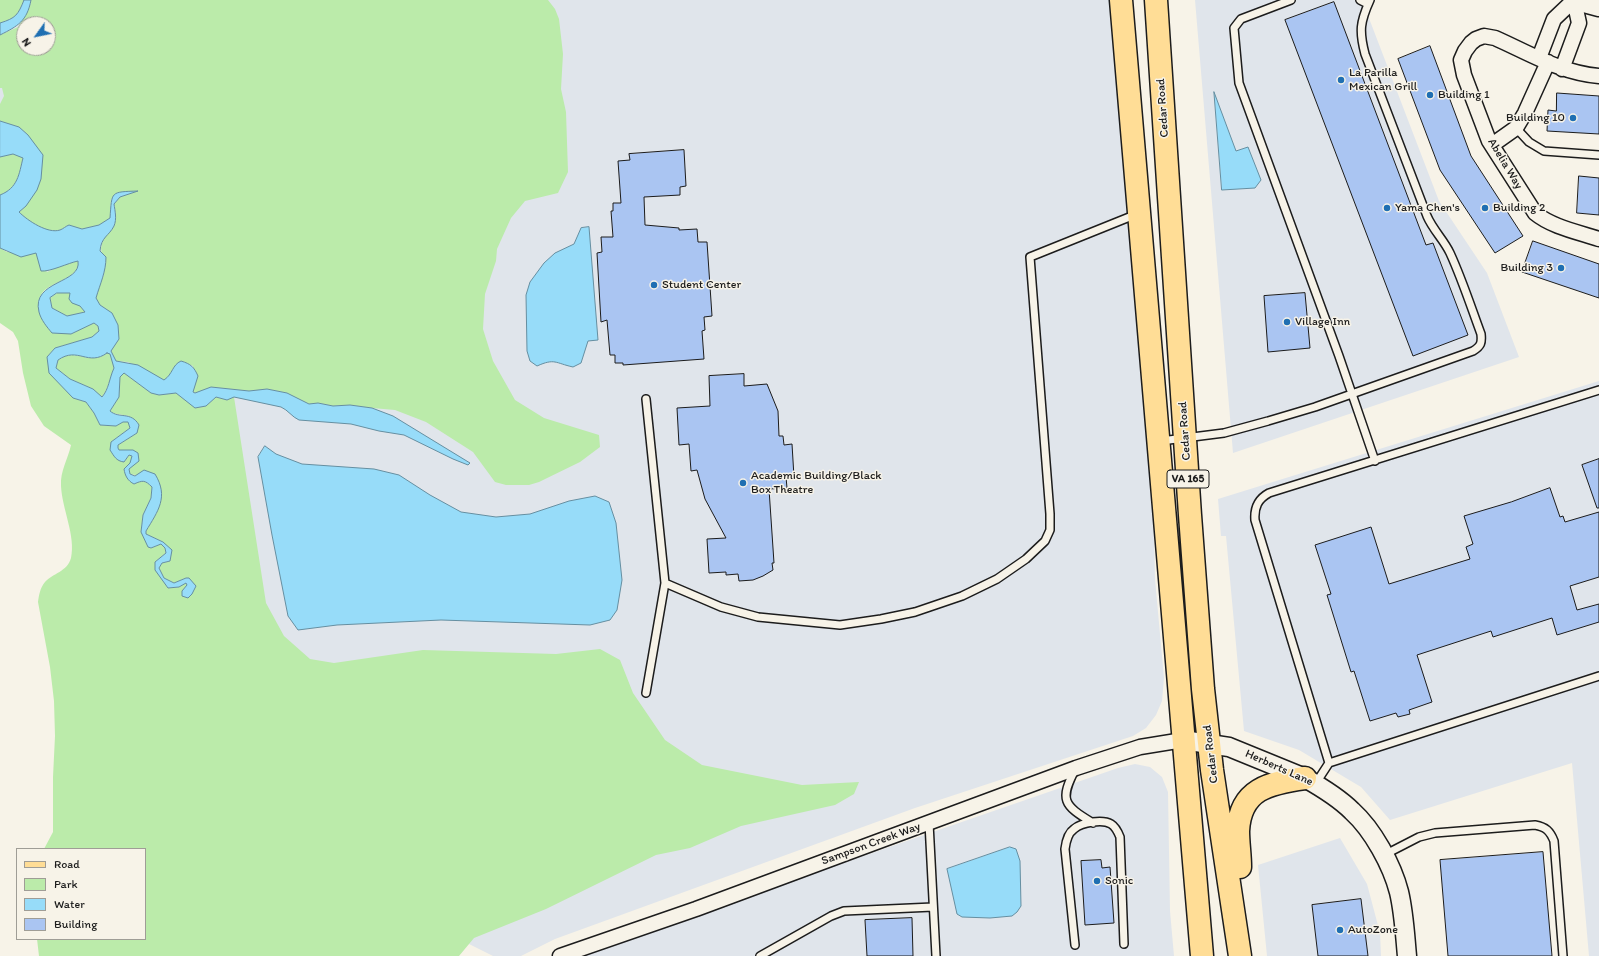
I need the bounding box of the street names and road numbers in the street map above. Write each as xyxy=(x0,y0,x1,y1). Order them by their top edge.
street label: Cedar Road xyxy=(1154,78,1172,138)
street label: Abelia Way xyxy=(1484,136,1526,192)
street label: Cedar Road xyxy=(1176,401,1194,461)
road number: VA 165 xyxy=(1167,470,1209,488)
street label: Cedar Road xyxy=(1200,724,1222,784)
street label: Herberts Lane xyxy=(1243,747,1315,789)
street label: Sampson Creek Way xyxy=(820,819,922,869)

